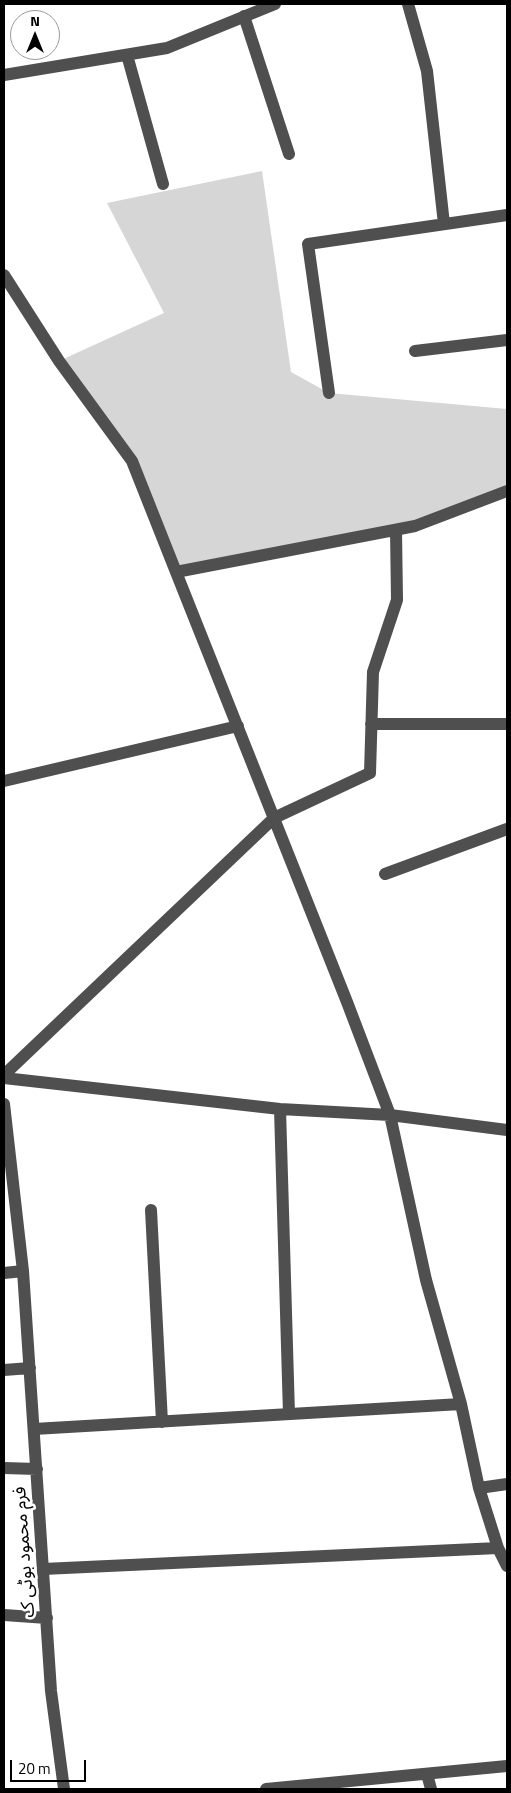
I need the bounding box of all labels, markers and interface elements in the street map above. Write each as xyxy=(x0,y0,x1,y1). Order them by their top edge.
north arrow xyxy=(10,10,60,60)
text: N xyxy=(30,10,40,31)
street label: فرم محمود بوٹی ک xyxy=(10,1486,40,1618)
scale bar xyxy=(12,1750,89,1782)
text: 20 m xyxy=(18,1757,51,1780)

